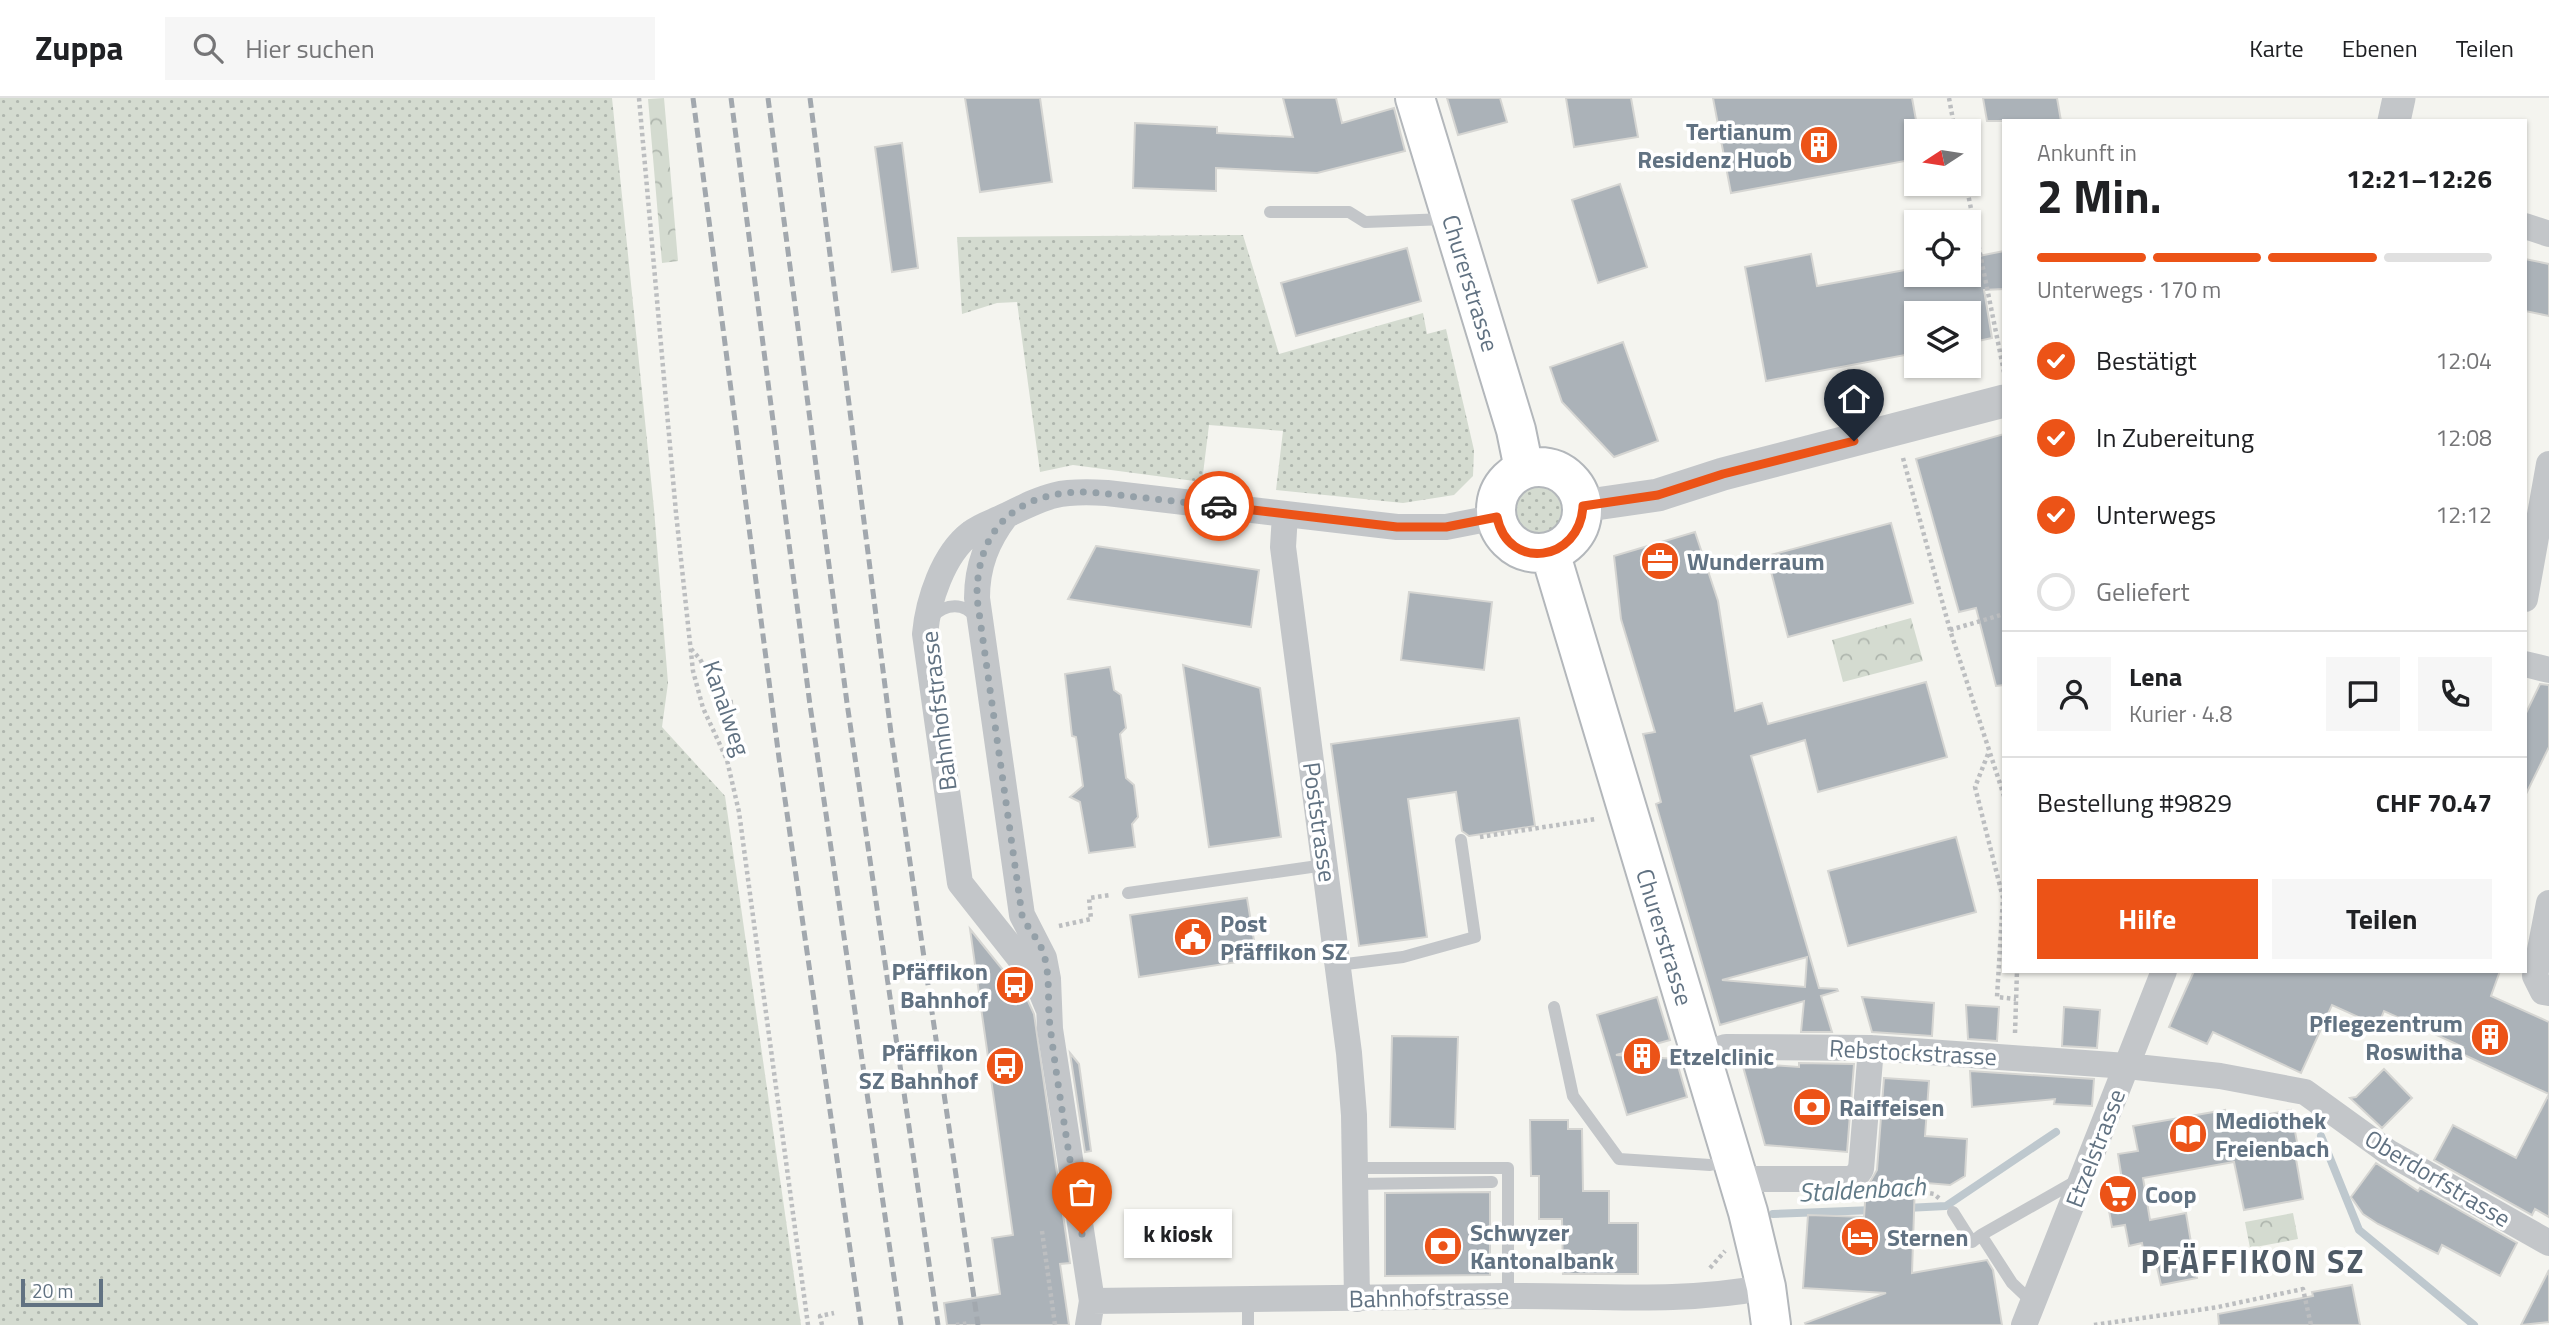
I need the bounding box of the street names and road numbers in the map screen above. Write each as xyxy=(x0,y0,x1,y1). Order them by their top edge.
street label: Churerstrasse xyxy=(1433,210,1509,356)
street label: Bahnhofstrasse xyxy=(910,629,966,793)
street label: Kanalweg xyxy=(694,655,760,761)
street label: Poststrasse xyxy=(1294,760,1346,884)
street label: Churerstrasse xyxy=(1627,864,1703,1010)
street label: Rebstockstrasse xyxy=(1828,1030,1998,1074)
street label: Etzelstrasse xyxy=(2056,1083,2134,1213)
street label: Oberdorfstrasse xyxy=(2358,1120,2518,1236)
street label: Bahnhofstrasse xyxy=(1348,1278,1510,1316)

